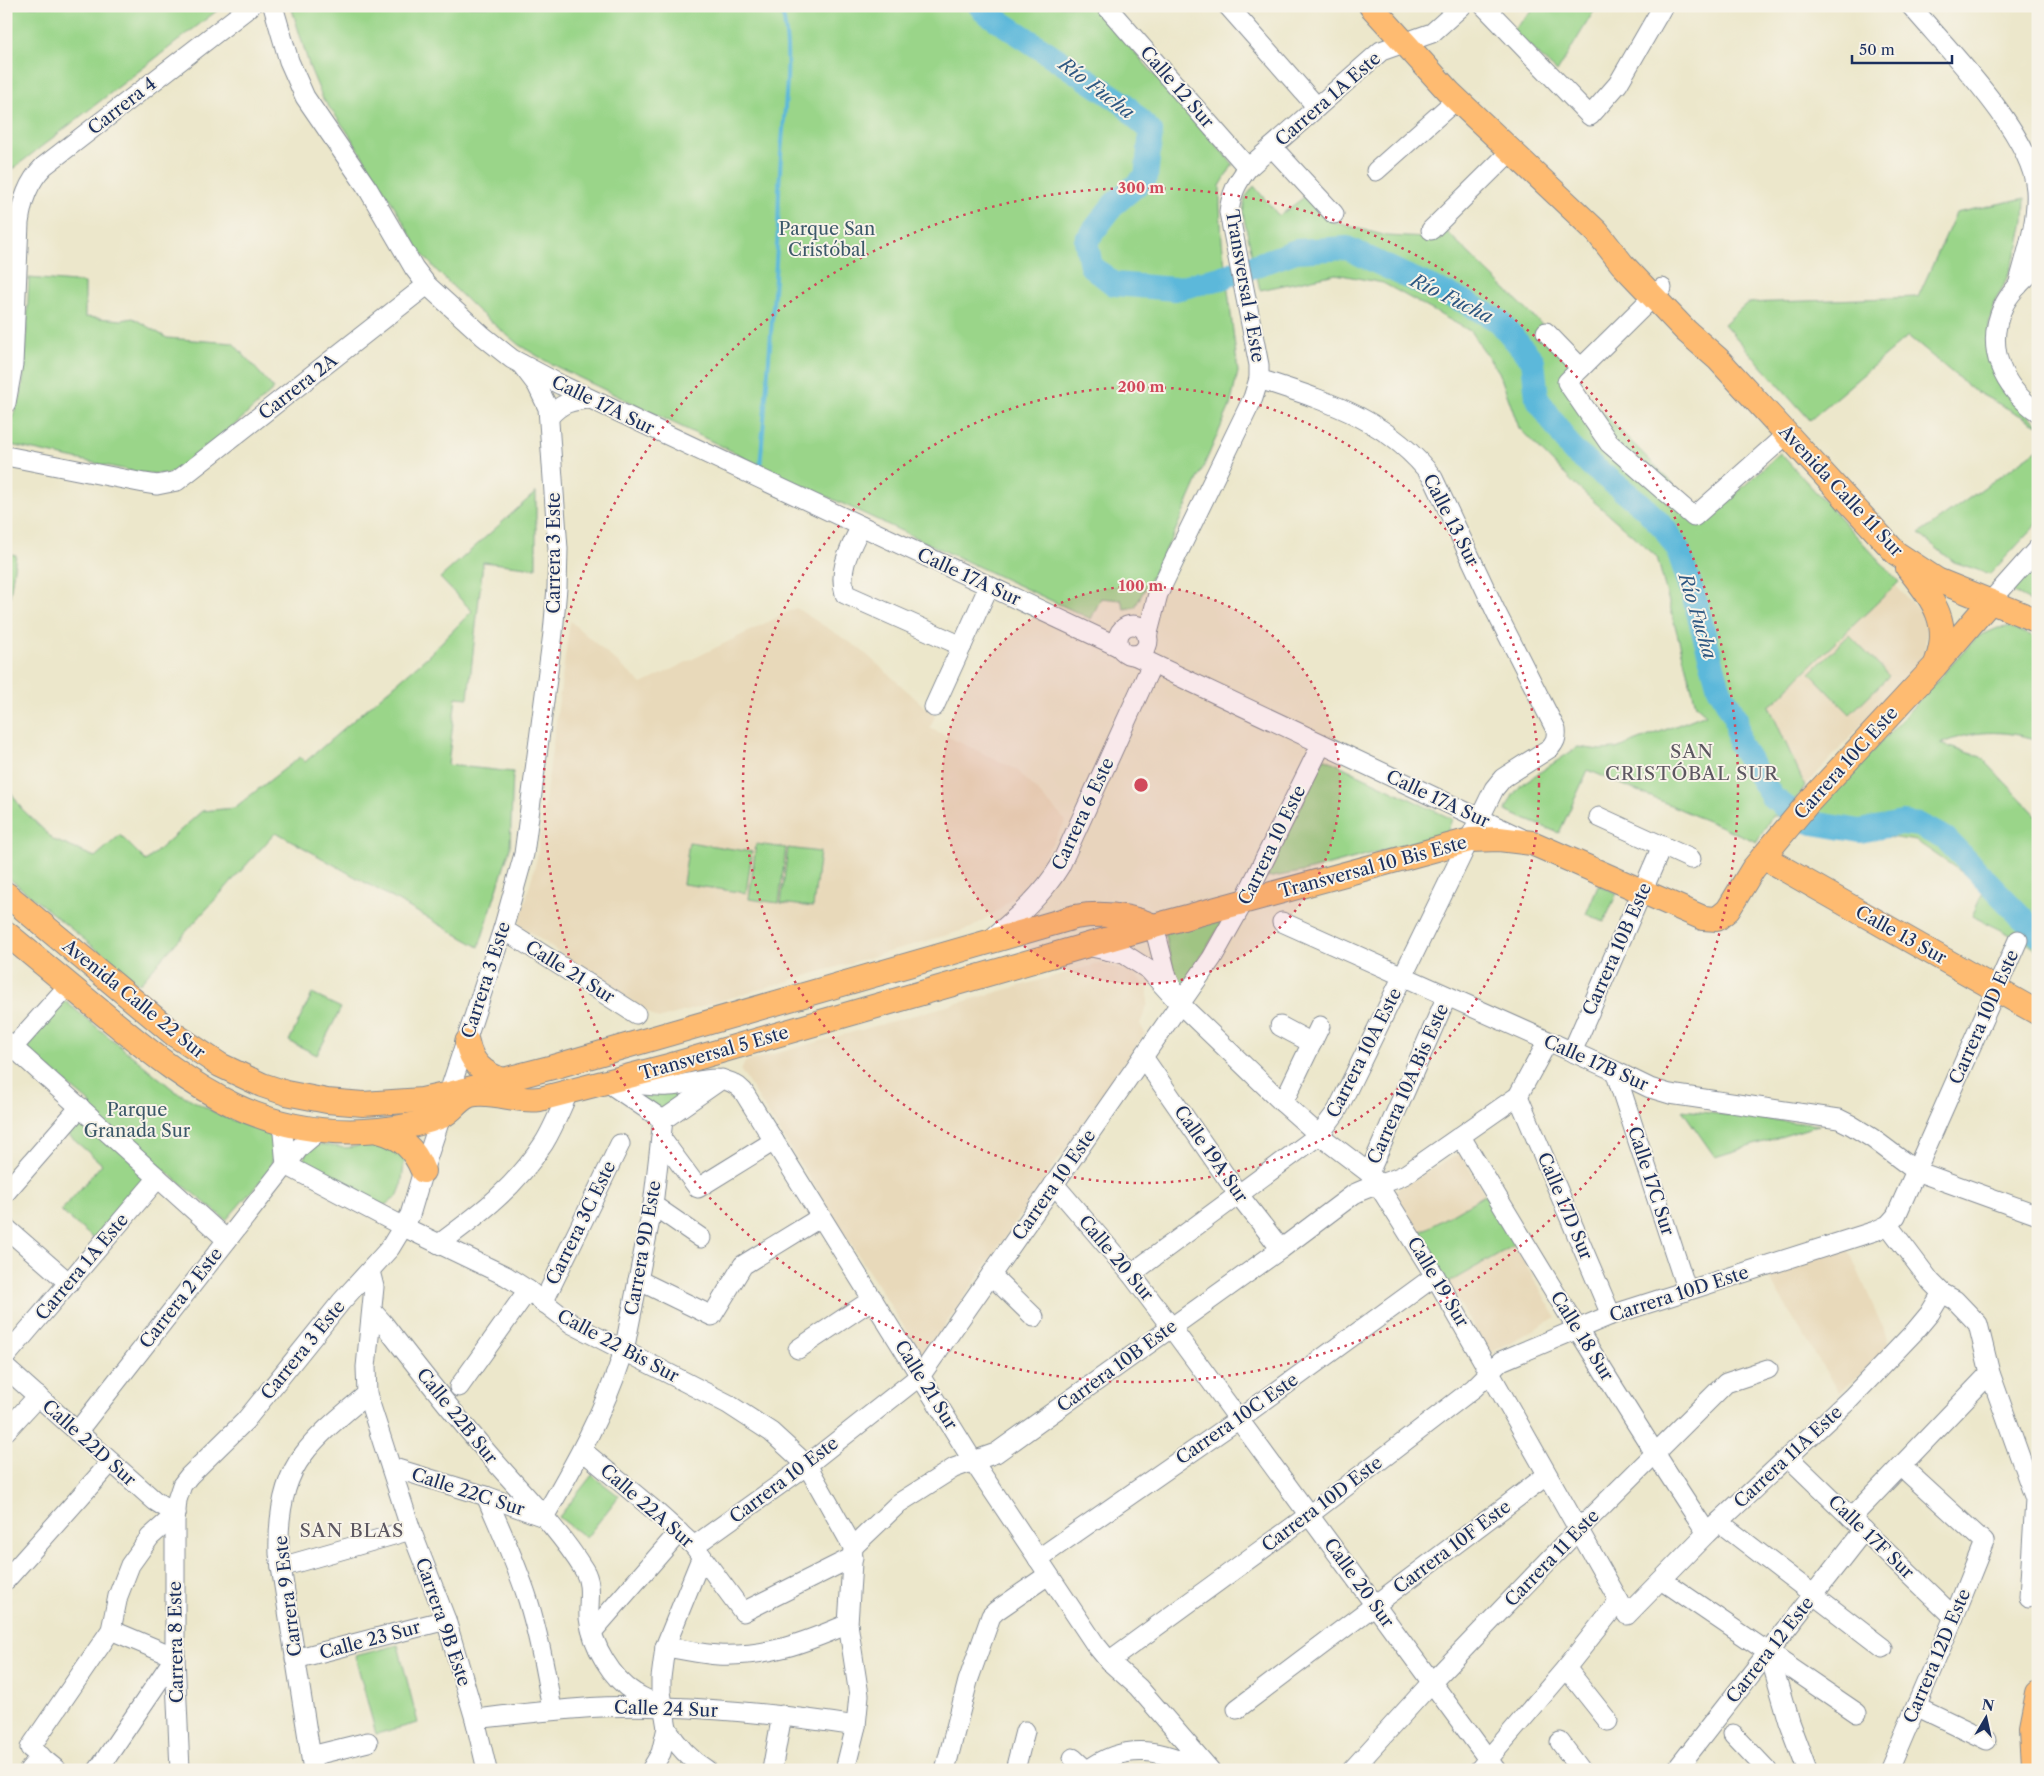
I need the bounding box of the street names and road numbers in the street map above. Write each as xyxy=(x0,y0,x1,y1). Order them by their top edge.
street label: Calle 12 Sur xyxy=(1136,42,1219,133)
street label: Carrera 1A Este xyxy=(1271,47,1385,151)
street label: Carrera 4 xyxy=(84,73,160,139)
street label: Transversal 4 Este xyxy=(1221,208,1269,364)
street label: Carrera 2A xyxy=(254,349,342,424)
street label: Calle 17A Sur xyxy=(548,371,658,440)
street label: Avenida Calle 11 Sur xyxy=(1774,420,1908,562)
street label: Calle 13 Sur xyxy=(1418,470,1484,570)
street label: Carrera 3 Este xyxy=(543,492,565,614)
street label: Calle 17A Sur xyxy=(914,543,1025,611)
street label: Carrera 10C Este xyxy=(1790,702,1902,824)
street label: Carrera 6 Este xyxy=(1047,754,1119,874)
street label: Calle 17A Sur xyxy=(1383,765,1494,833)
street label: Carrera 10 Este xyxy=(1234,782,1310,908)
street label: Transversal 10 Bis Este xyxy=(1277,831,1469,903)
street label: Carrera 10B Este xyxy=(1578,879,1656,1019)
street label: Calle 13 Sur xyxy=(1852,901,1951,969)
street label: Carrera 3 Este xyxy=(457,919,515,1041)
street label: Avenida Calle 22 Sur xyxy=(57,934,210,1064)
street label: Calle 21 Sur xyxy=(521,936,619,1008)
street label: Carrera 10D Este xyxy=(1944,946,2024,1088)
street label: Carrera 10A Este xyxy=(1322,984,1406,1122)
street label: Carrera 10A Bis Este xyxy=(1363,1000,1453,1168)
street label: Transversal 5 Este xyxy=(637,1021,791,1085)
street label: Calle 17B Sur xyxy=(1540,1030,1652,1096)
street label: Calle 19A Sur xyxy=(1169,1101,1253,1207)
street label: Calle 17C Sur xyxy=(1623,1124,1679,1239)
street label: Carrera 10 Este xyxy=(1008,1125,1100,1245)
street label: Calle 17D Sur xyxy=(1533,1149,1598,1263)
street label: Carrera 3C Este xyxy=(541,1157,621,1289)
street label: Carrera 9D Este xyxy=(620,1179,666,1317)
street label: Carrera 1A Este xyxy=(31,1209,133,1325)
street label: Calle 20 Sur xyxy=(1074,1211,1158,1306)
street label: Calle 19 Sur xyxy=(1402,1233,1474,1331)
street label: Carrera 2 Este xyxy=(135,1243,227,1353)
street label: Carrera 10D Este xyxy=(1607,1261,1751,1327)
street label: Calle 18 Sur xyxy=(1546,1287,1618,1385)
street label: Carrera 3 Este xyxy=(256,1296,350,1404)
street label: Calle 22 Bis Sur xyxy=(553,1305,683,1387)
street label: Carrera 10B Este xyxy=(1053,1315,1181,1417)
street label: Calle 21 Sur xyxy=(890,1336,962,1434)
street label: Calle 22B Sur xyxy=(412,1364,502,1469)
street label: Carrera 10C Este xyxy=(1172,1369,1302,1469)
street label: Calle 22D Sur xyxy=(38,1395,141,1491)
street label: Carrera 11A Este xyxy=(1729,1401,1847,1513)
street label: Carrera 10 Este xyxy=(725,1432,843,1528)
street label: Carrera 10D Este xyxy=(1258,1452,1386,1556)
street label: Calle 22A Sur xyxy=(596,1459,699,1553)
street label: Calle 22C Sur xyxy=(409,1463,528,1521)
street label: Calle 17F Sur xyxy=(1824,1491,1919,1584)
street label: Carrera 10F Este xyxy=(1389,1496,1515,1598)
street label: Carrera 11 Este xyxy=(1500,1505,1604,1611)
street label: Carrera 9 Este xyxy=(270,1534,306,1658)
street label: Calle 20 Sur xyxy=(1319,1534,1399,1632)
street label: Carrera 9B Este xyxy=(411,1555,475,1689)
street label: Carrera 8 Este xyxy=(164,1581,188,1703)
street label: Carrera 12D Este xyxy=(1899,1585,1975,1727)
street label: Carrera 12 Este xyxy=(1722,1592,1818,1708)
street label: Calle 23 Sur xyxy=(317,1616,423,1664)
street label: Calle 24 Sur xyxy=(614,1696,719,1722)

